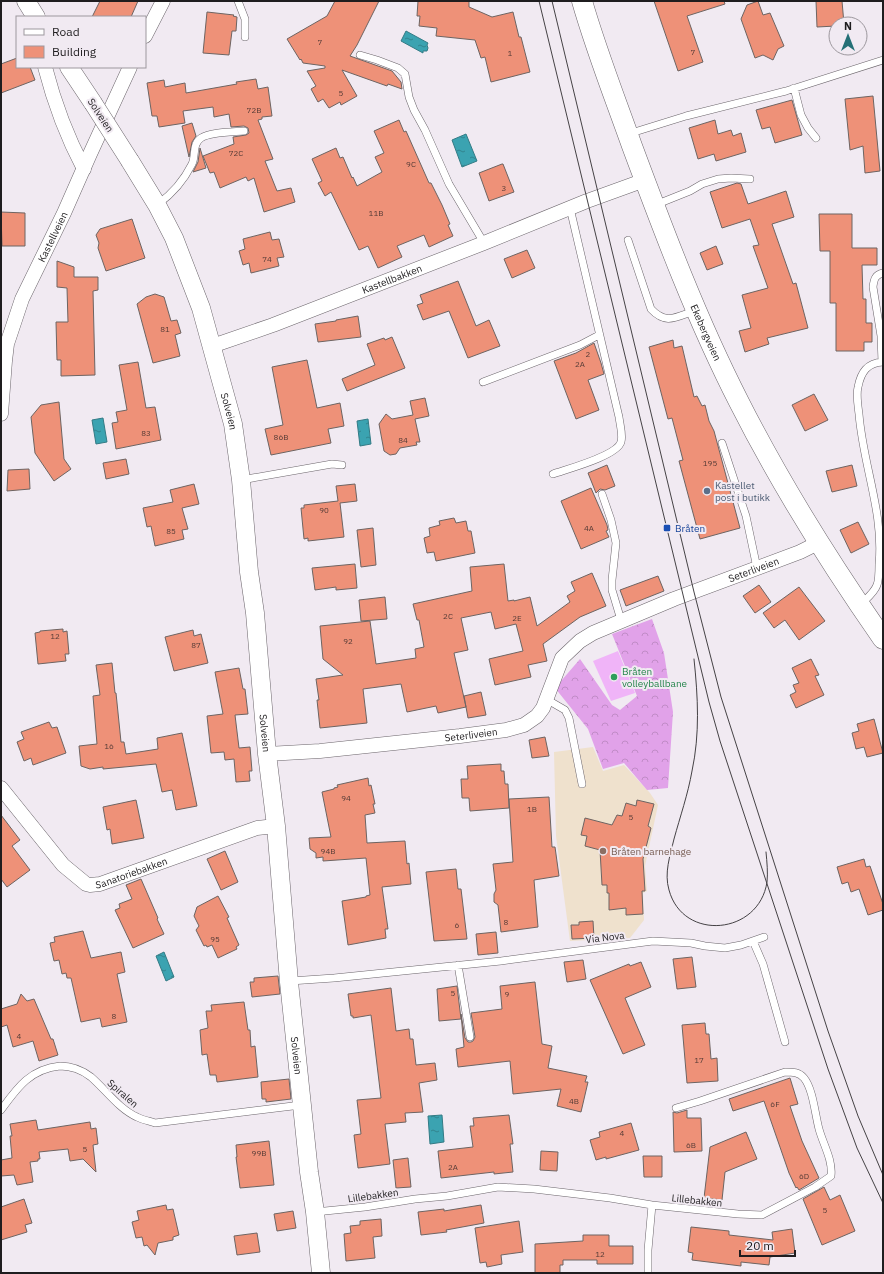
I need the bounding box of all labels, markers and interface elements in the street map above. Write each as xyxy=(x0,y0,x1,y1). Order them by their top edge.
legend xyxy=(16,16,146,68)
north arrow xyxy=(828,16,868,56)
text: N xyxy=(844,19,852,33)
text: Road xyxy=(52,24,80,39)
house number: 7 xyxy=(318,37,323,47)
text: Building xyxy=(52,44,97,59)
house number: 7 xyxy=(691,47,696,57)
house number: 1 xyxy=(508,48,513,58)
house number: 5 xyxy=(339,88,344,98)
street label: Solveien xyxy=(85,96,116,135)
house number: 72B xyxy=(247,105,261,115)
house number: 72C xyxy=(229,148,243,158)
house number: 9C xyxy=(406,159,416,169)
house number: 3 xyxy=(502,183,507,193)
house number: 11B xyxy=(369,208,383,218)
street label: Kastellveien xyxy=(35,210,71,264)
house number: 74 xyxy=(262,254,272,264)
street label: Kastellbakken xyxy=(360,262,424,297)
street label: Ekebergveien xyxy=(687,302,724,363)
house number: 81 xyxy=(160,324,170,334)
house number: 2 xyxy=(586,349,591,359)
house number: 2A xyxy=(575,359,585,369)
street label: Solveien xyxy=(218,391,240,431)
house number: 83 xyxy=(141,428,151,438)
house number: 86B xyxy=(274,432,288,442)
house number: 84 xyxy=(398,435,408,445)
house number: 195 xyxy=(703,458,717,468)
place label: Kastellet post i butikk xyxy=(715,479,771,504)
marker: Kastellet post i butikk xyxy=(702,486,712,496)
house number: 90 xyxy=(319,505,329,515)
place label: Bråten xyxy=(675,522,705,535)
house number: 4A xyxy=(584,523,594,533)
marker: Bråten xyxy=(662,523,672,533)
house number: 85 xyxy=(166,526,176,536)
street label: Seterliveien xyxy=(726,554,781,585)
house number: 2C xyxy=(443,611,453,621)
house number: 2E xyxy=(512,613,522,623)
house number: 12 xyxy=(50,631,60,641)
house number: 92 xyxy=(343,636,353,646)
house number: 87 xyxy=(191,640,201,650)
place label: Bråten volleyballbane xyxy=(622,665,688,690)
marker: Bråten volleyballbane xyxy=(609,672,619,682)
street label: Solveien xyxy=(257,714,273,753)
street label: Seterliveien xyxy=(444,725,498,745)
house number: 16 xyxy=(104,741,114,751)
house number: 94 xyxy=(341,793,351,803)
house number: 1B xyxy=(527,804,537,814)
house number: 5 xyxy=(629,812,634,822)
place label: Bråten barnehage xyxy=(611,845,692,858)
house number: 94B xyxy=(321,846,335,856)
marker: Bråten barnehage xyxy=(598,846,608,856)
street label: Sanatoriebakken xyxy=(95,855,169,891)
house number: 8 xyxy=(504,917,509,927)
house number: 6 xyxy=(455,920,460,930)
street label: Via Nova xyxy=(585,929,626,946)
house number: 95 xyxy=(210,934,220,944)
house number: 5 xyxy=(451,988,456,998)
house number: 9 xyxy=(505,989,510,999)
house number: 8 xyxy=(112,1011,117,1021)
house number: 4 xyxy=(17,1031,22,1041)
street label: Solveien xyxy=(288,1036,305,1075)
house number: 17 xyxy=(694,1055,704,1065)
street label: Spiralen xyxy=(104,1076,141,1110)
house number: 4B xyxy=(569,1096,579,1106)
house number: 6F xyxy=(770,1099,780,1109)
house number: 4 xyxy=(620,1128,625,1138)
house number: 6B xyxy=(686,1140,696,1150)
house number: 5 xyxy=(83,1144,88,1154)
house number: 99B xyxy=(252,1148,266,1158)
house number: 2A xyxy=(448,1162,458,1172)
house number: 6D xyxy=(799,1171,809,1181)
street label: Lillebakken xyxy=(347,1186,399,1205)
street label: Lillebakken xyxy=(671,1191,723,1210)
house number: 5 xyxy=(823,1205,828,1215)
scale bar xyxy=(740,1232,795,1258)
text: 20 m xyxy=(746,1238,774,1253)
house number: 12 xyxy=(595,1249,605,1259)

